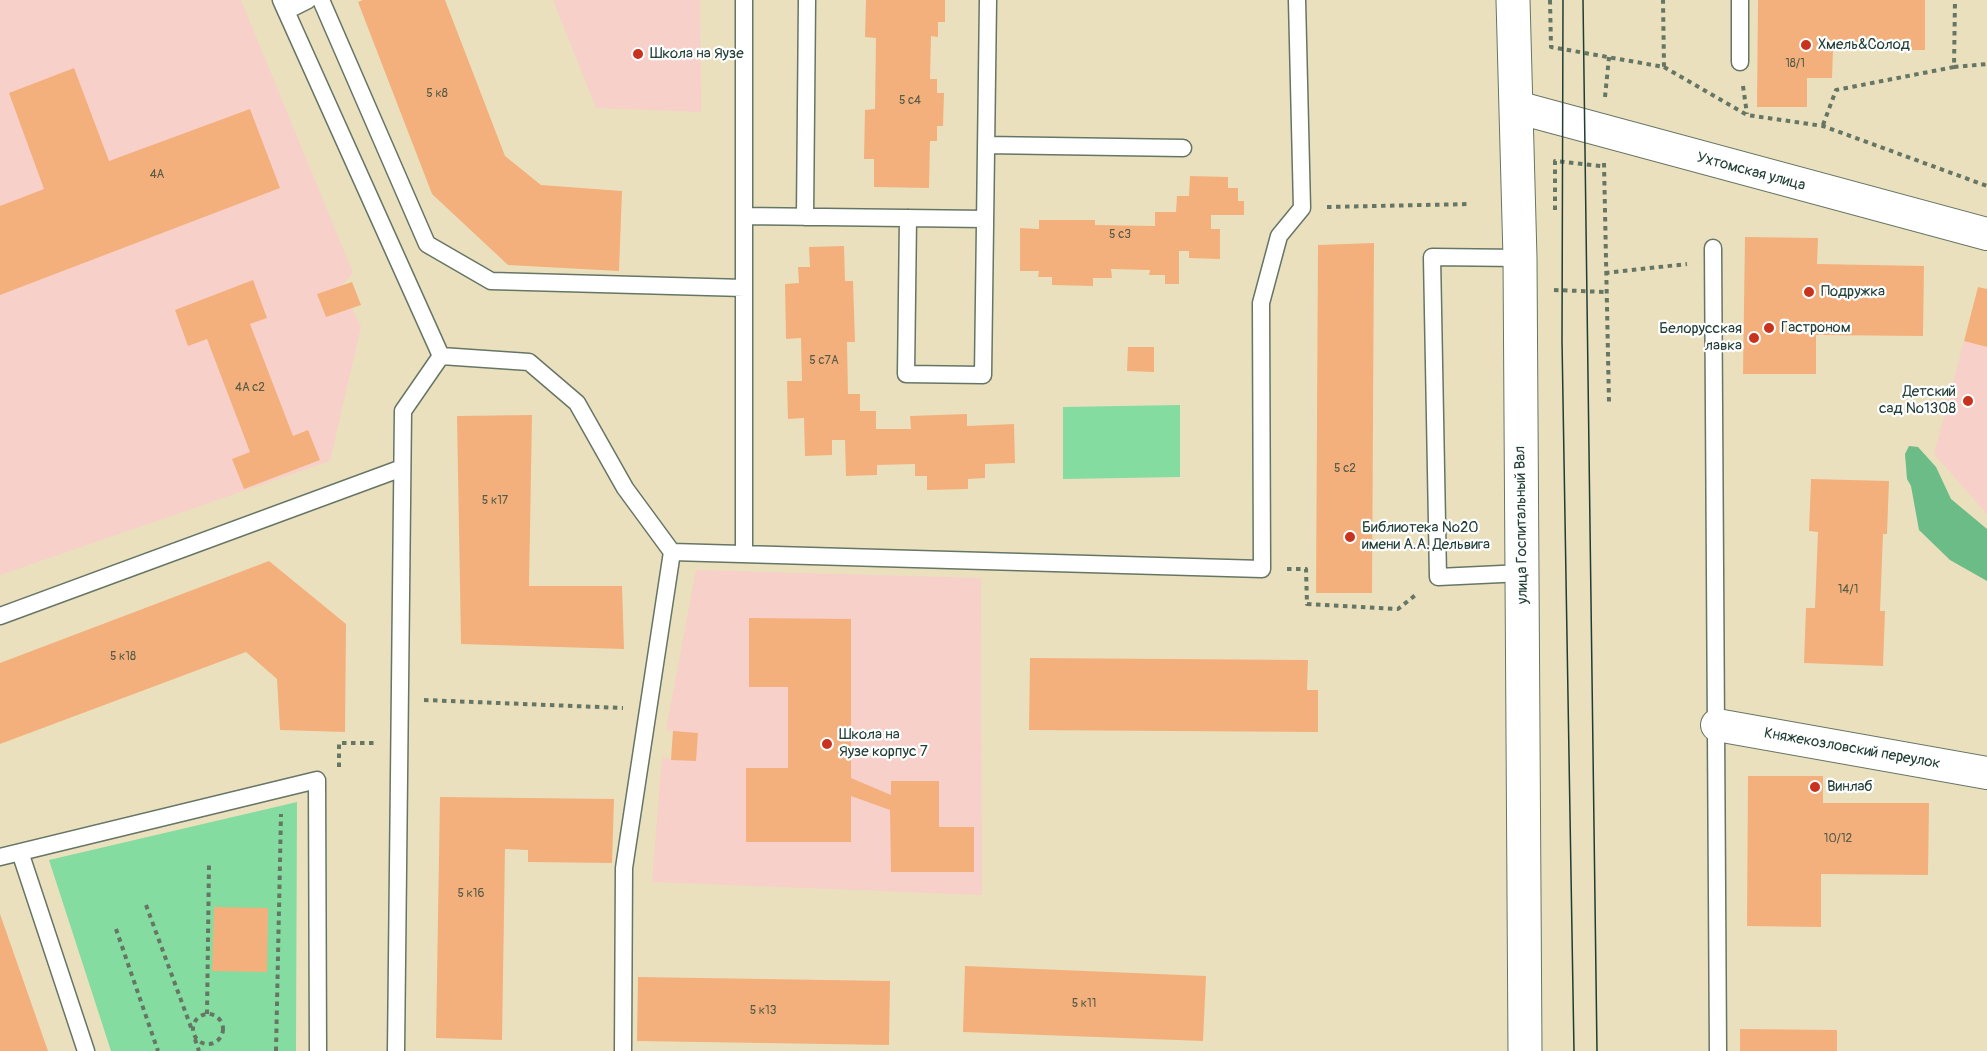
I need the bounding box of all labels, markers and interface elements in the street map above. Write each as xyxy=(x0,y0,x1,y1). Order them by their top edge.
place label: Хмель&Солод xyxy=(1818,36,1910,54)
marker: Хмель&Солод xyxy=(1799,38,1813,52)
place label: Школа на Яузе xyxy=(650,45,744,63)
marker: Школа на Яузе xyxy=(631,47,645,61)
house number: 18/1 xyxy=(1785,57,1805,71)
house number: 5 к8 xyxy=(426,87,448,101)
house number: 5 с4 xyxy=(899,94,921,108)
street label: Ухтомская улица xyxy=(1695,149,1807,195)
house number: 4А xyxy=(150,168,164,182)
house number: 5 с3 xyxy=(1109,228,1131,242)
place label: Подружка xyxy=(1821,283,1885,301)
marker: Подружка xyxy=(1802,285,1816,299)
place label: Гастроном xyxy=(1781,319,1851,337)
place label: Белорусская лавка xyxy=(1659,320,1742,355)
marker: Гастроном xyxy=(1762,321,1776,335)
marker: Белорусская лавка xyxy=(1747,331,1761,345)
house number: 5 с7А xyxy=(809,354,839,368)
house number: 4А с2 xyxy=(235,381,265,395)
place label: Детский сад №1308 xyxy=(1879,383,1956,418)
marker: Детский сад №1308 xyxy=(1961,394,1975,408)
street label: улица Госпитальный Вал xyxy=(1512,446,1532,604)
house number: 5 с2 xyxy=(1334,462,1356,476)
house number: 5 к17 xyxy=(482,494,508,508)
place label: Библиотека №20 имени А.А. Дельвига xyxy=(1362,519,1490,554)
marker: Библиотека №20 имени А.А. Дельвига xyxy=(1343,530,1357,544)
house number: 14/1 xyxy=(1838,583,1858,597)
house number: 5 к18 xyxy=(110,650,136,664)
street label: Княжекозловский переулок xyxy=(1762,725,1942,773)
place label: Школа на Яузе корпус 7 xyxy=(839,726,928,761)
marker: Школа на Яузе корпус 7 xyxy=(820,737,834,751)
place label: Винлаб xyxy=(1827,778,1873,796)
marker: Винлаб xyxy=(1808,780,1822,794)
house number: 10/12 xyxy=(1824,832,1852,846)
house number: 5 к16 xyxy=(458,887,484,901)
house number: 5 к11 xyxy=(1072,997,1096,1011)
house number: 5 к13 xyxy=(750,1004,776,1018)

